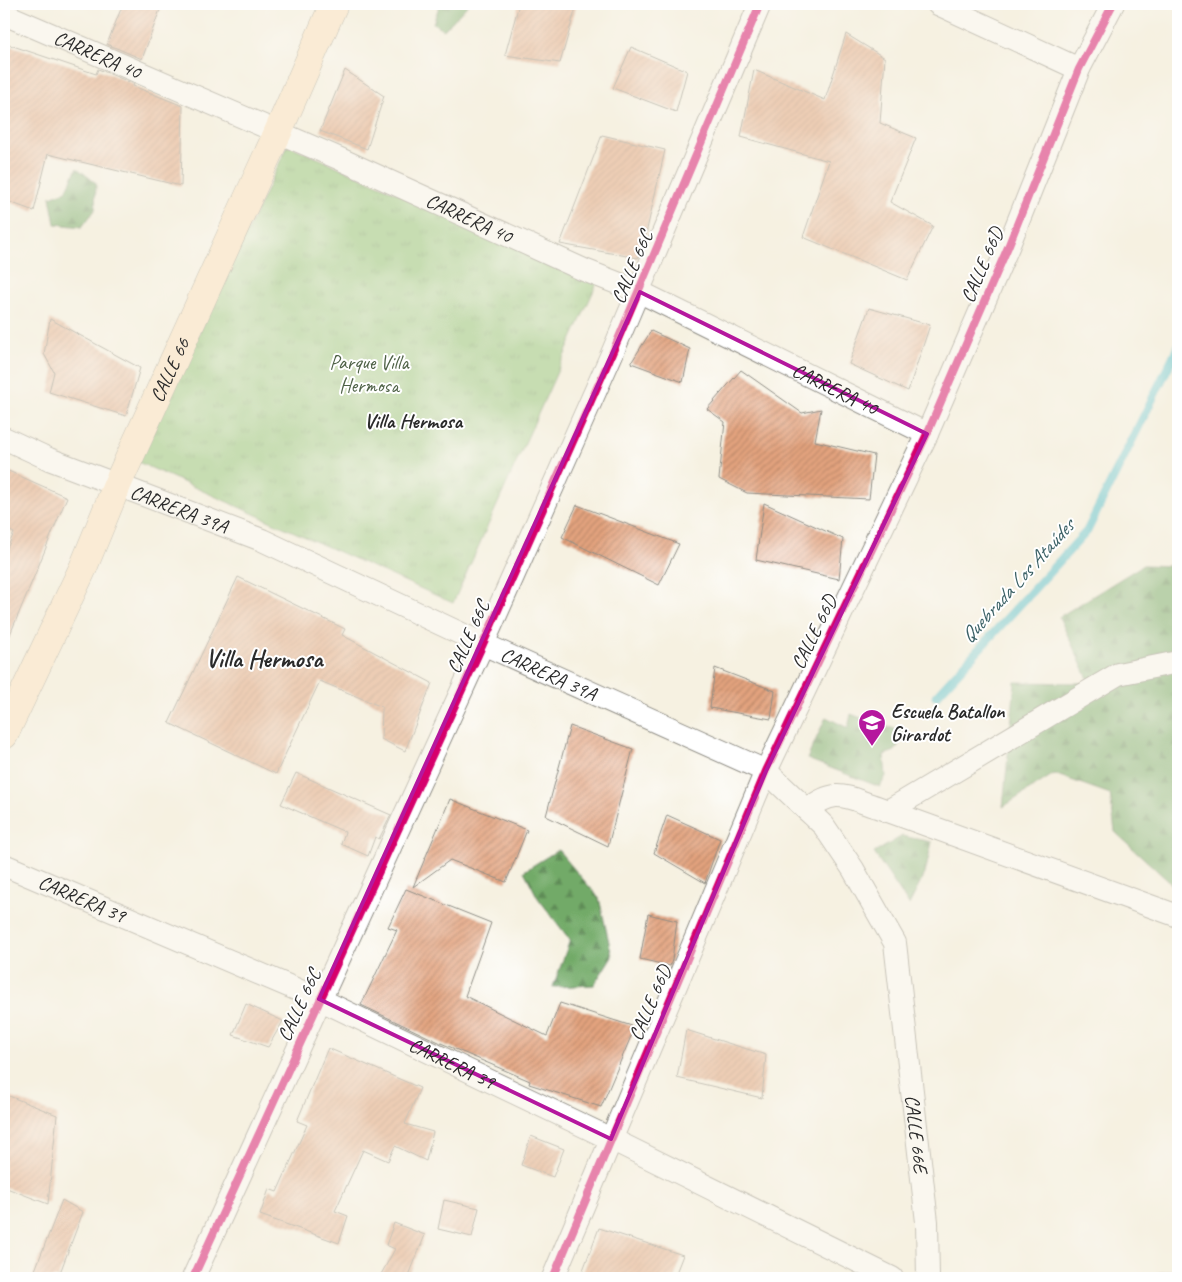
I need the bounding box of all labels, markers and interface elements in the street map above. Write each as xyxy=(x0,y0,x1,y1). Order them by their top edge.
street label: CARRERA 40 xyxy=(50,25,147,85)
street label: CARRERA 40 xyxy=(422,187,518,249)
street label: CALLE 66D xyxy=(955,222,1010,306)
street label: CALLE 66C xyxy=(605,224,660,307)
street label: CALLE 66 xyxy=(144,333,195,406)
park label: Parque Villa Hermosa xyxy=(329,350,410,398)
street label: CARRERA 40 xyxy=(788,357,884,421)
district label: Villa Hermosa xyxy=(364,408,463,434)
street label: CARRERA 39A xyxy=(127,479,232,539)
water label: Quebrada Los Ataúdes xyxy=(955,511,1082,648)
street label: CALLE 66D xyxy=(785,590,843,673)
street label: CALLE 66C xyxy=(441,594,496,677)
street label: CARRERA 39A xyxy=(497,641,602,706)
district label: Villa Hermosa xyxy=(206,643,324,675)
place label: Escuela Batallon Girardot xyxy=(891,699,1005,747)
school or university icon: Escuela Batallon Girardot xyxy=(857,708,887,747)
street label: CARRERA 39 xyxy=(35,869,131,929)
street label: CALLE 66D xyxy=(623,960,678,1044)
street label: CALLE 66C xyxy=(271,963,328,1045)
street label: CARRERA 39 xyxy=(405,1032,501,1095)
street label: CALLE 66E xyxy=(900,1094,934,1177)

